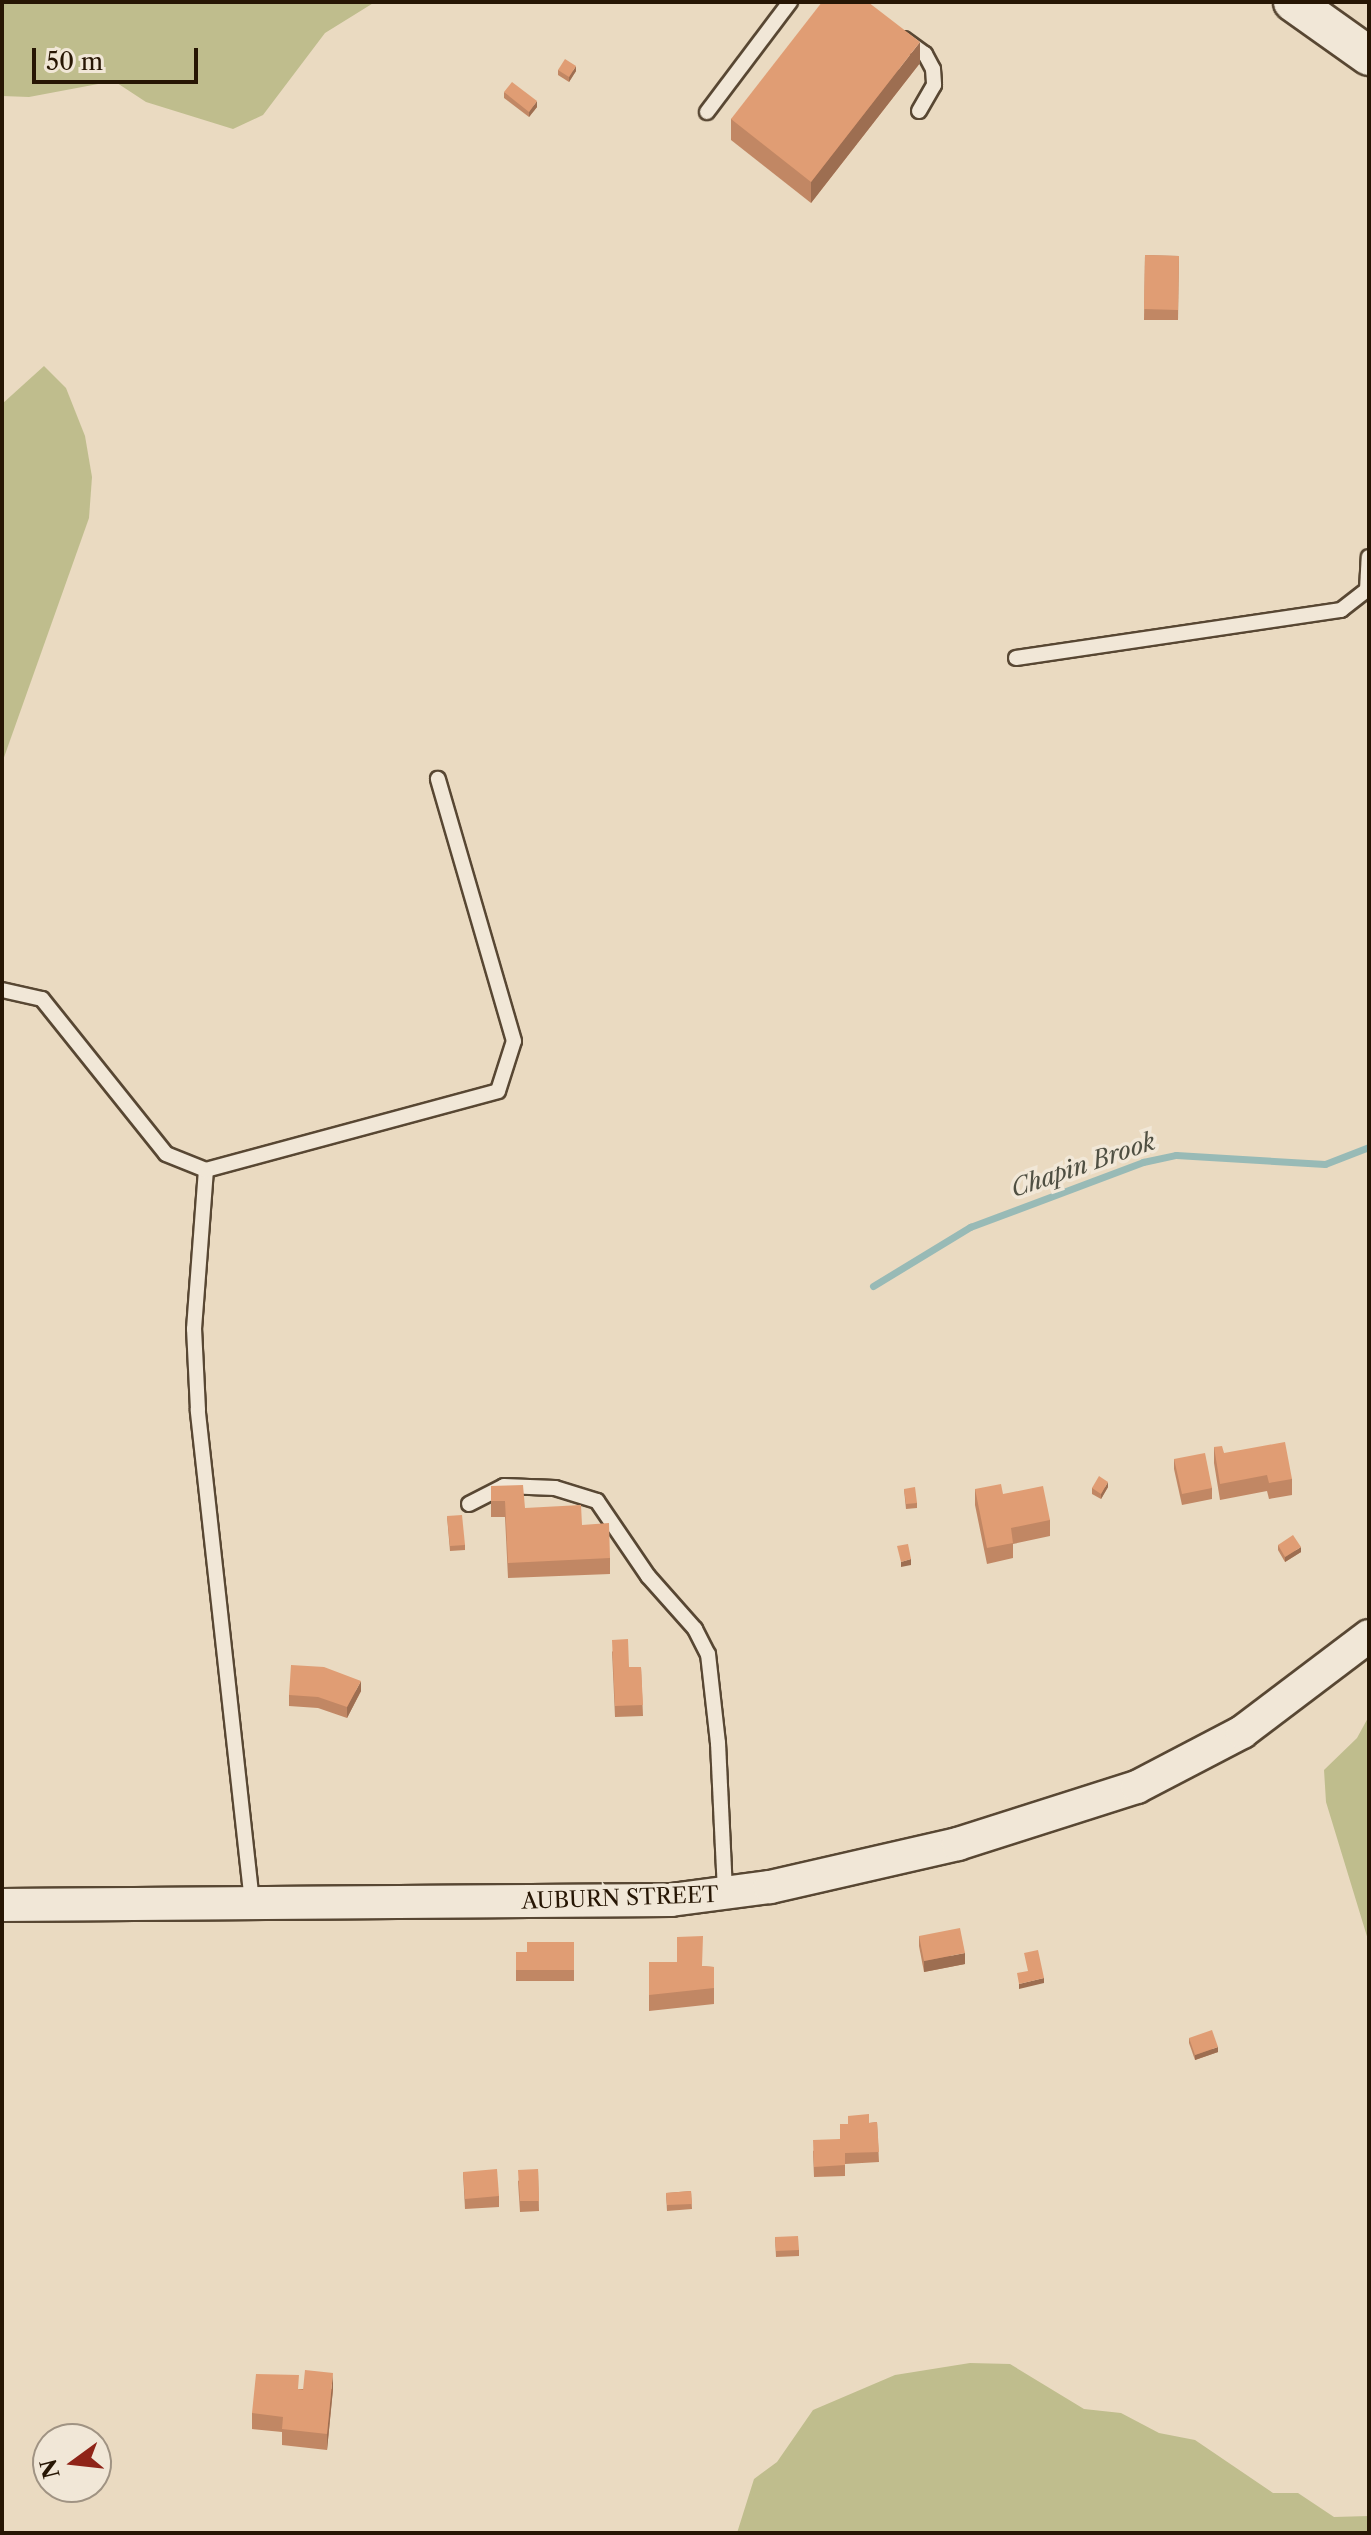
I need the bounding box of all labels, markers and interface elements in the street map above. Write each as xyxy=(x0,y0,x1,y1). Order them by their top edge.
scale bar xyxy=(36,32,202,82)
text: 50 m xyxy=(46,47,103,76)
water label: Chapin Brook xyxy=(1007,1127,1159,1203)
street label: AUBURN STREET xyxy=(521,1881,719,1915)
north arrow xyxy=(32,2423,112,2503)
text: N xyxy=(35,2456,66,2482)

